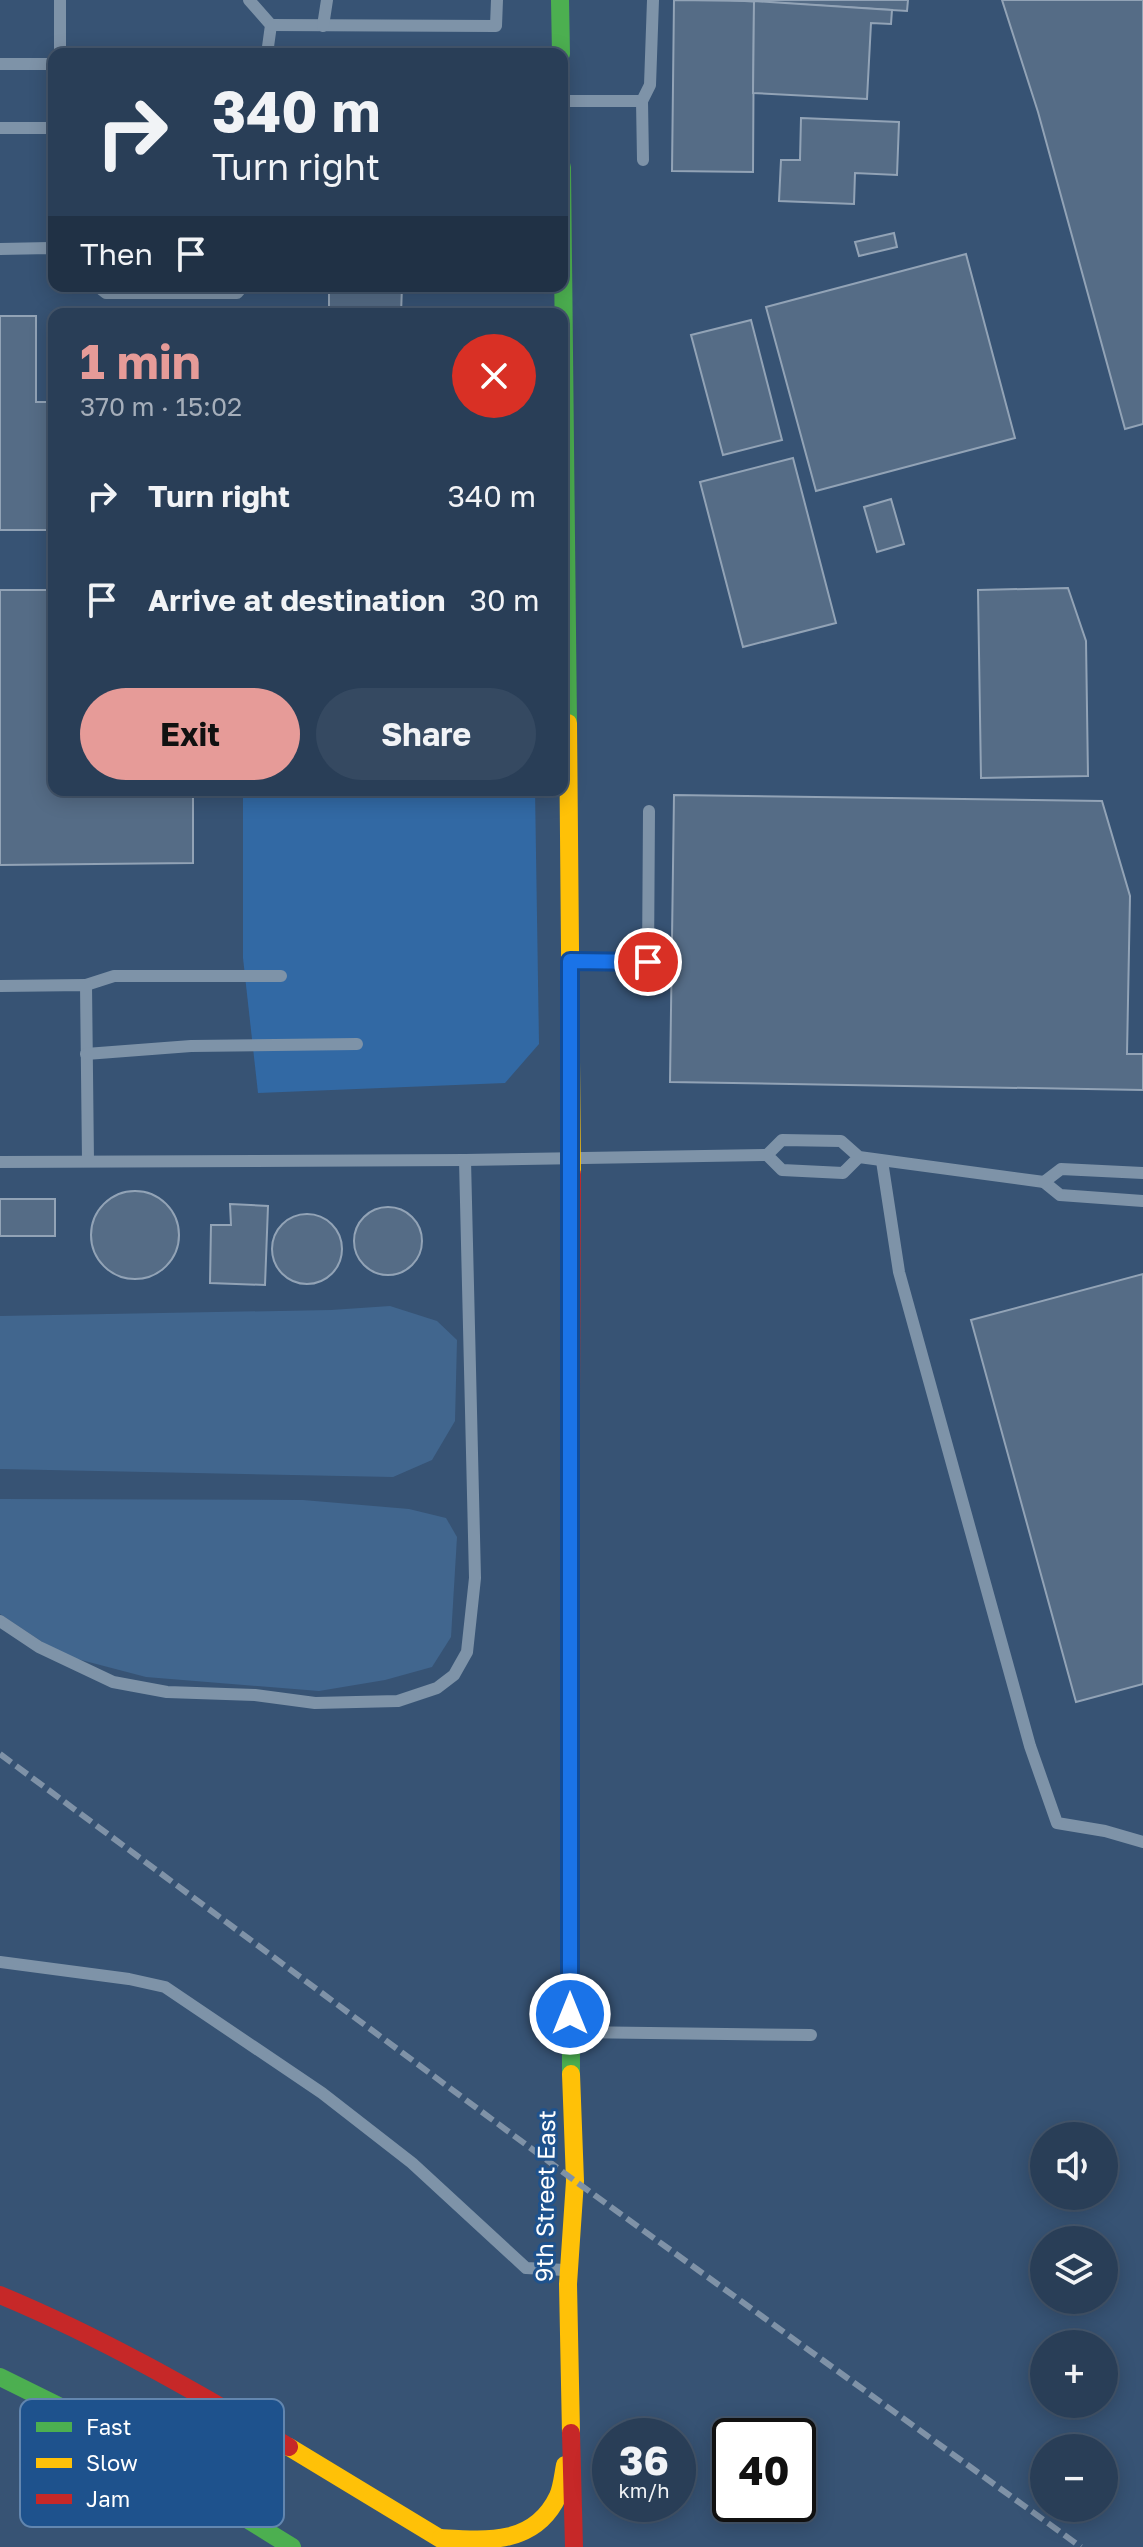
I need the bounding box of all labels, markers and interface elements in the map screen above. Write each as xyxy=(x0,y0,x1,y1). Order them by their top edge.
text: 340 m xyxy=(212,77,381,144)
icon: right xyxy=(80,80,184,184)
text: Turn right xyxy=(212,145,380,188)
icon: arrive xyxy=(169,232,213,276)
text: Then xyxy=(80,236,153,272)
text: 1 min xyxy=(80,332,201,390)
button: close xyxy=(452,334,536,418)
text: 370 m · 15:02 xyxy=(80,391,242,422)
icon: right xyxy=(80,474,124,518)
text: Turn right xyxy=(148,478,290,514)
text: 340 m xyxy=(448,478,536,514)
icon: arrive xyxy=(80,578,124,622)
text: Arrive at destination xyxy=(148,582,445,618)
text: 30 m xyxy=(469,582,540,618)
button: Exit xyxy=(80,688,300,780)
button: Share xyxy=(316,688,536,780)
pin xyxy=(614,928,682,996)
icon: arrive xyxy=(626,940,670,984)
position arrow xyxy=(528,1972,612,2056)
street label: 9th Street East xyxy=(528,2110,561,2282)
map controls xyxy=(1030,2122,1118,2522)
button: sound xyxy=(1030,2122,1118,2210)
button: layers xyxy=(1030,2226,1118,2314)
button: + xyxy=(1030,2330,1118,2418)
legend xyxy=(20,2399,284,2527)
text: Fast xyxy=(86,2413,132,2440)
speed limit sign: 40 xyxy=(712,2418,816,2522)
button: − xyxy=(1030,2434,1118,2522)
text: 36 xyxy=(619,2436,669,2484)
text: Slow xyxy=(86,2449,138,2476)
text: km/h xyxy=(619,2478,669,2502)
text: Jam xyxy=(86,2485,130,2512)

